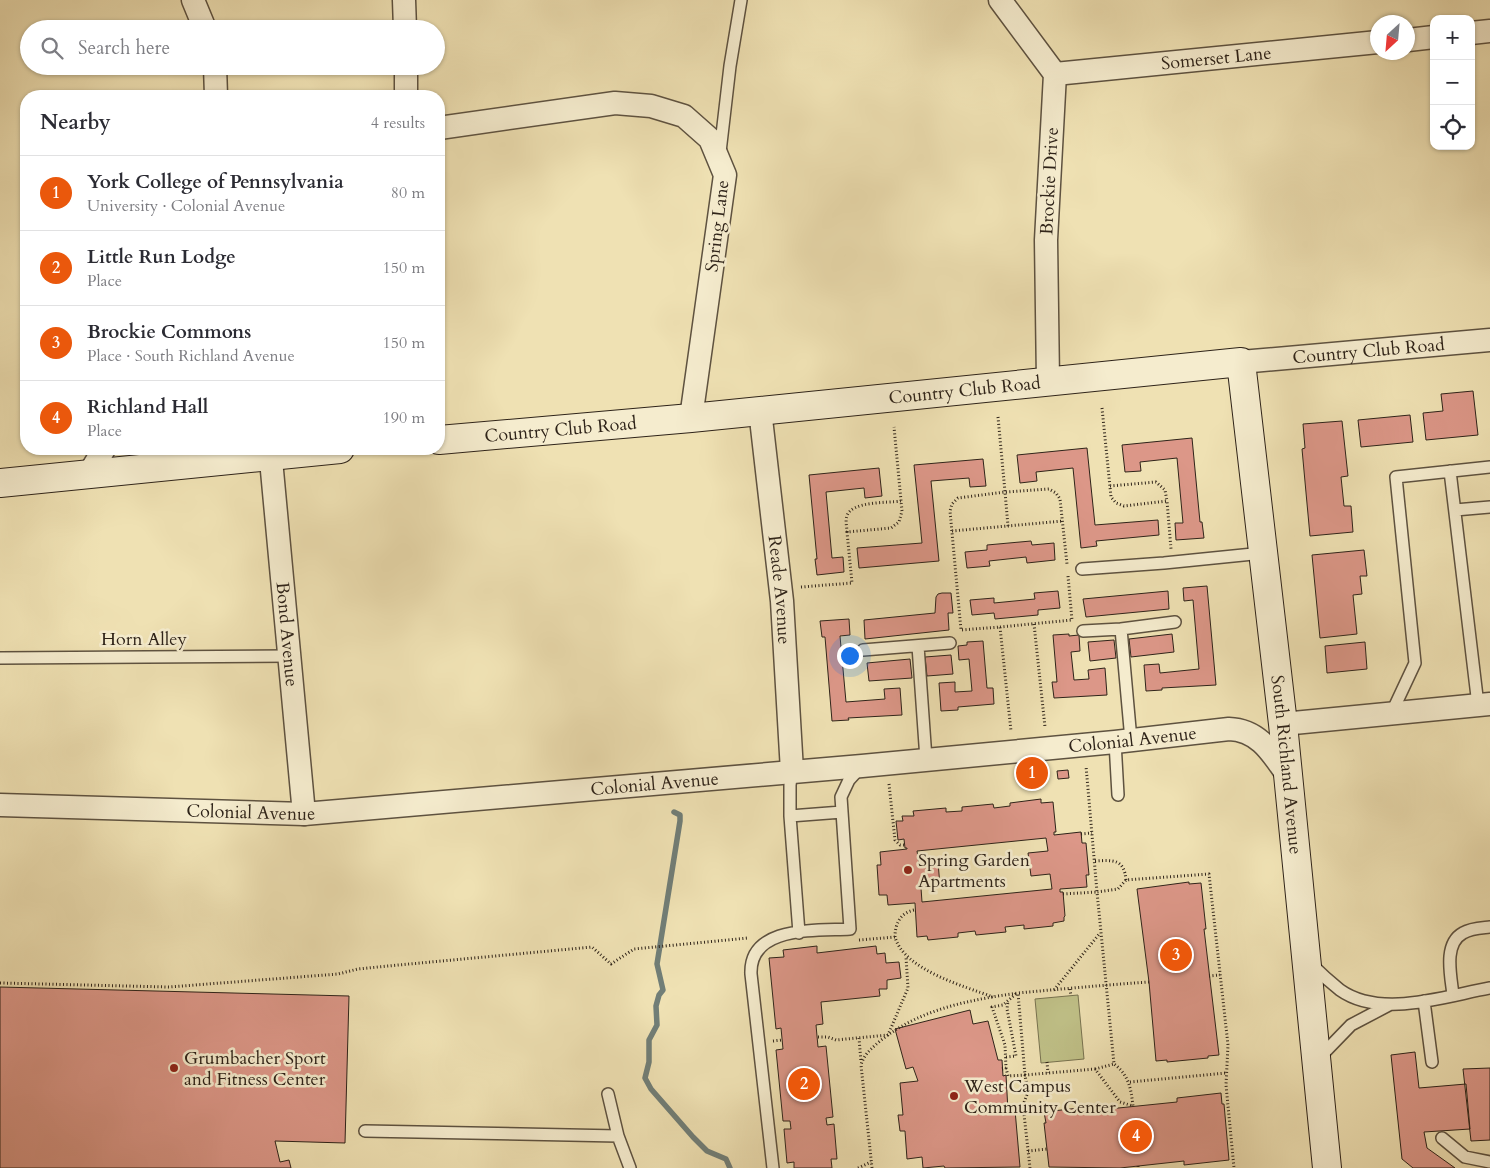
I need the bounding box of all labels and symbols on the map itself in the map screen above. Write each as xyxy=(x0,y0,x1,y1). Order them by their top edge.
north arrow xyxy=(1370,15,1415,60)
street label: Somerset Lane xyxy=(1160,41,1273,76)
street label: Brockie Drive xyxy=(1034,126,1065,236)
street label: Spring Lane xyxy=(699,179,736,273)
street label: Country Club Road xyxy=(1291,332,1446,370)
street label: Country Club Road xyxy=(887,370,1042,411)
street label: Country Club Road xyxy=(483,411,638,449)
street label: Reade Avenue xyxy=(762,534,797,645)
street label: Bond Avenue xyxy=(269,581,304,688)
street label: Horn Alley xyxy=(101,627,188,652)
your location xyxy=(837,643,863,669)
street label: South Richland Avenue xyxy=(1264,674,1308,856)
street label: Colonial Avenue xyxy=(1067,721,1198,759)
pin: 1 xyxy=(1016,754,1048,792)
street label: Colonial Avenue xyxy=(589,766,720,802)
street label: Colonial Avenue xyxy=(186,799,316,827)
place label: Spring Garden Apartments xyxy=(918,848,1031,894)
marker: Spring Garden Apartments xyxy=(902,864,914,876)
pin: 3 xyxy=(1160,936,1192,974)
place label: Grumbacher Sport and Fitness Center xyxy=(184,1046,326,1092)
marker: Grumbacher Sport and Fitness Center xyxy=(168,1062,180,1074)
pin: 2 xyxy=(788,1065,820,1103)
place label: West Campus Community Center xyxy=(963,1074,1116,1120)
marker: West Campus Community Center xyxy=(948,1090,960,1102)
pin: 4 xyxy=(1120,1117,1152,1155)

